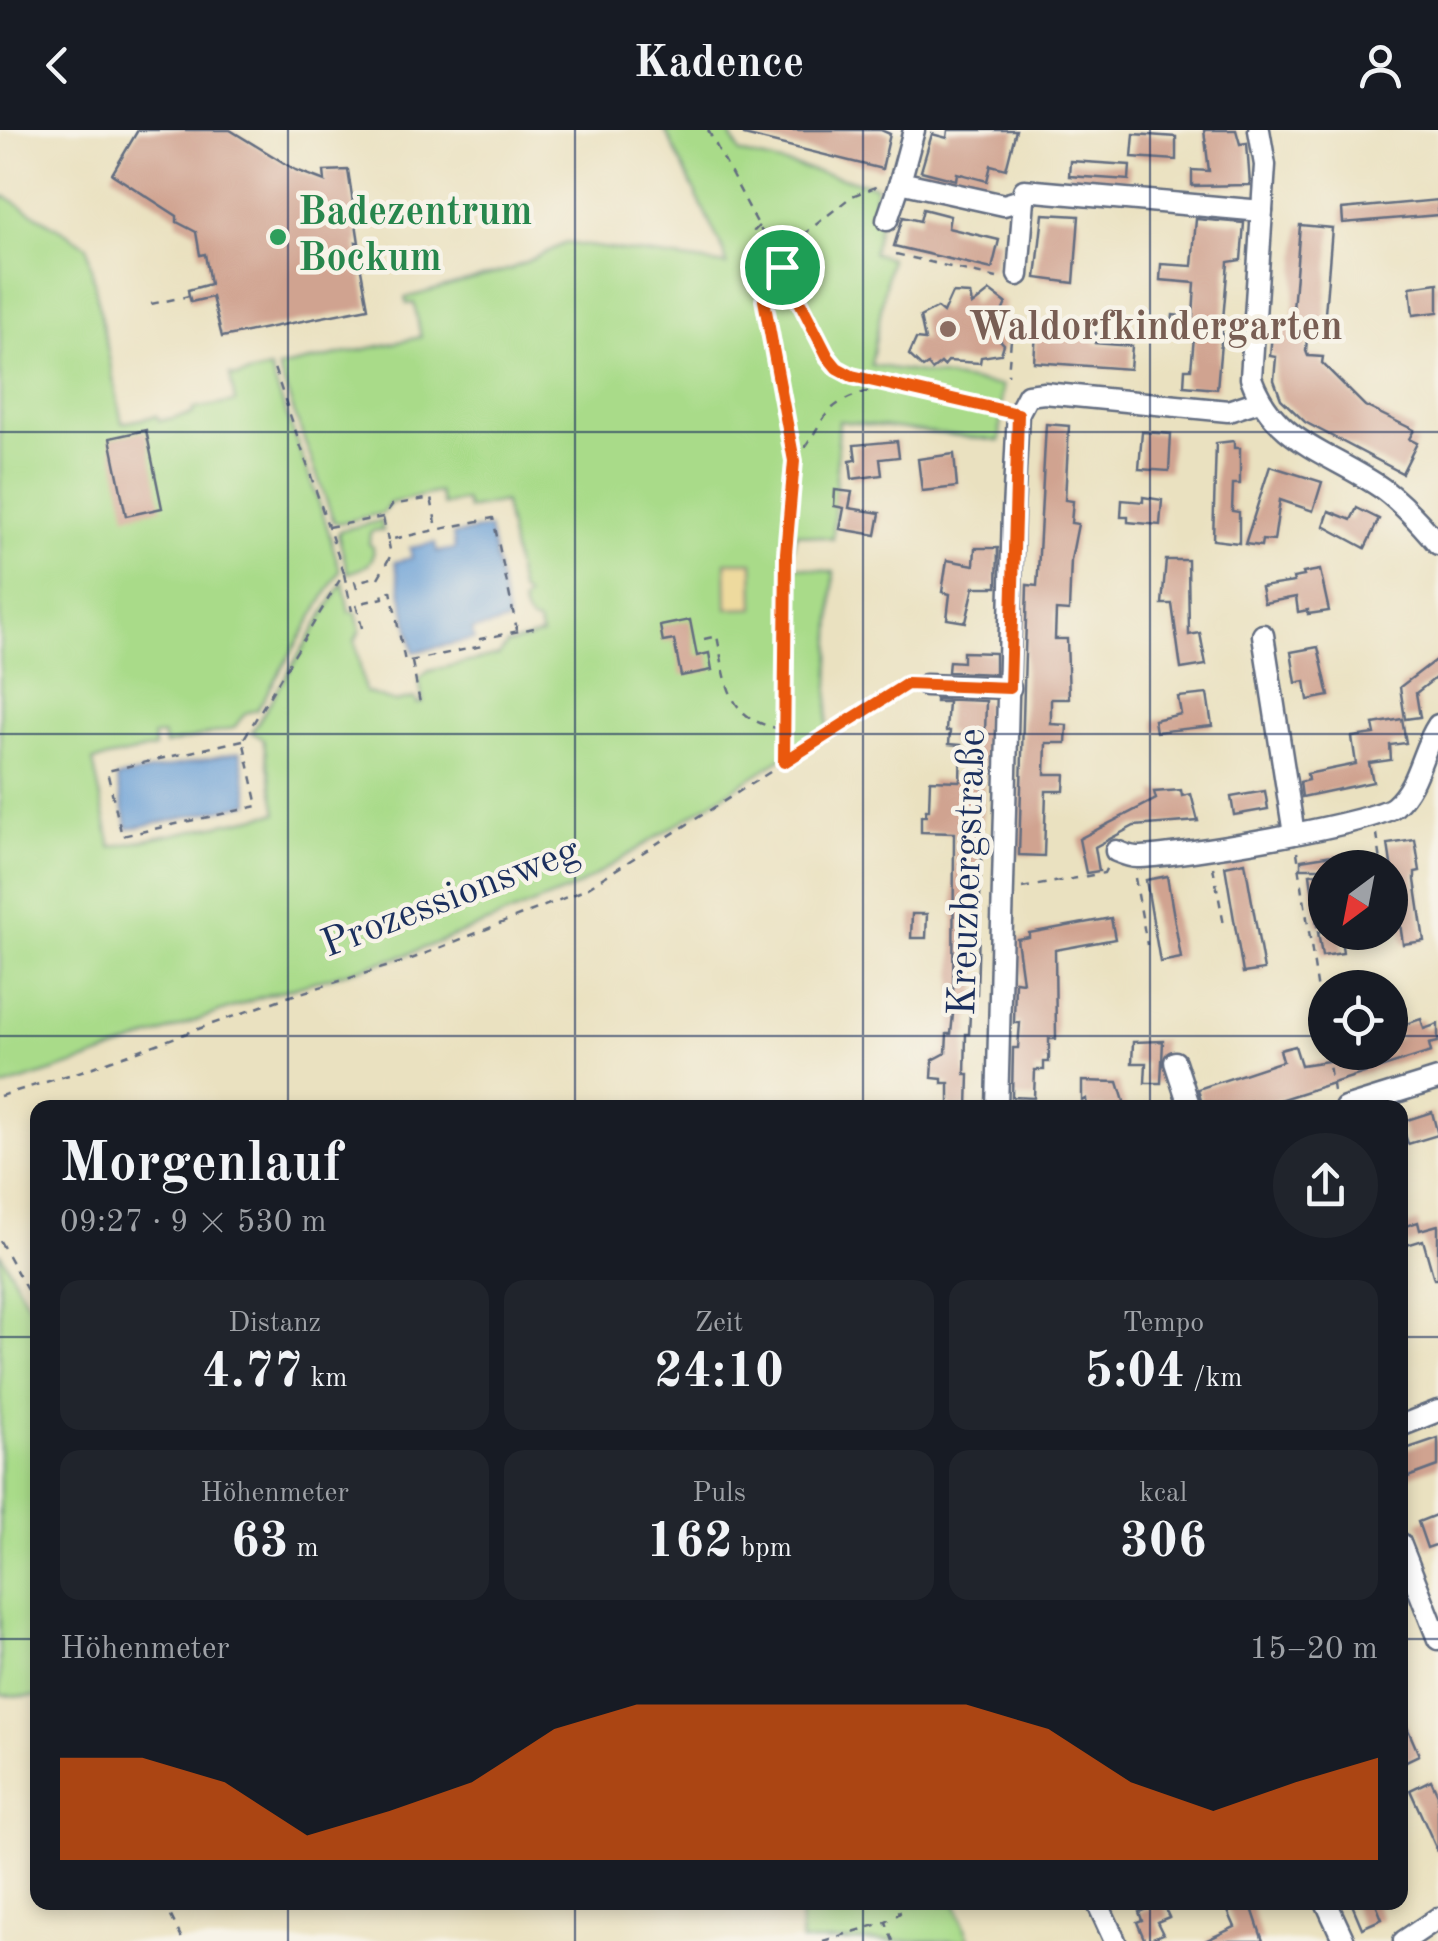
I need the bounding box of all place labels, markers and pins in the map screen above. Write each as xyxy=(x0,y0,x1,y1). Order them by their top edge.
place label: Badezentrum Bockum xyxy=(298,194,533,280)
pin xyxy=(740,225,825,310)
marker: Badezentrum Bockum xyxy=(267,226,289,248)
place label: Waldorfkindergarten xyxy=(968,309,1343,349)
marker: Waldorfkindergarten xyxy=(937,318,959,340)

